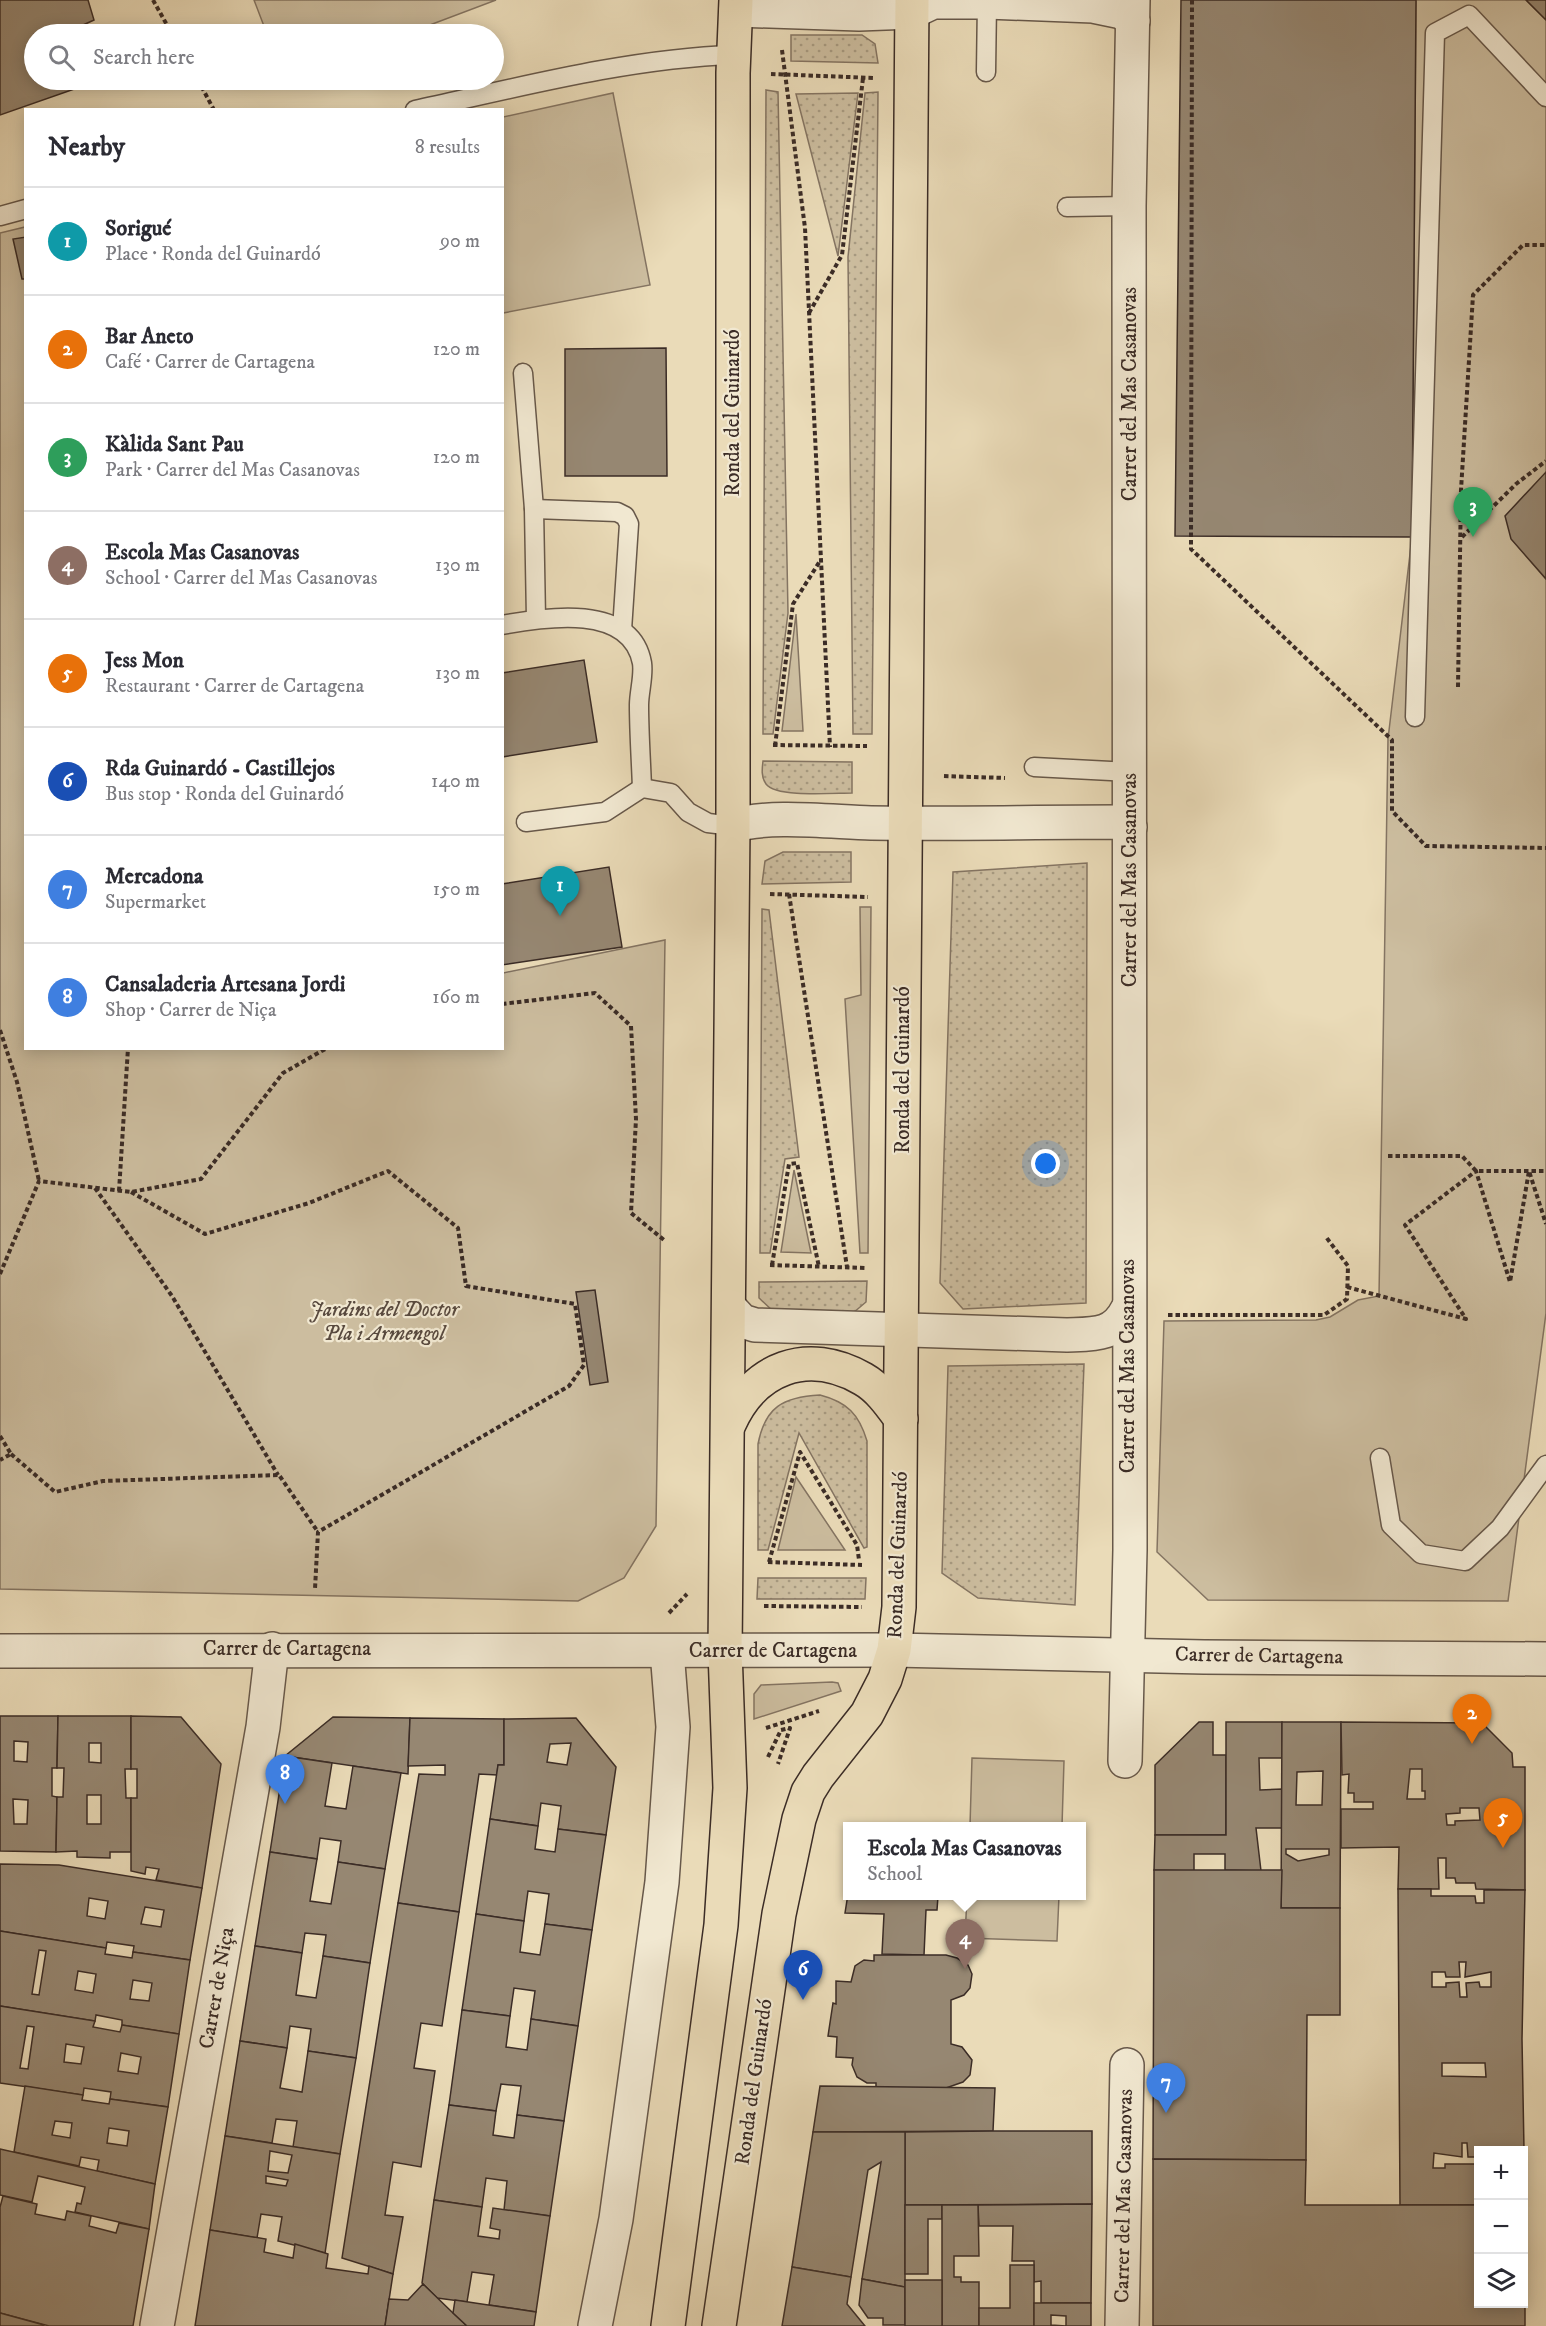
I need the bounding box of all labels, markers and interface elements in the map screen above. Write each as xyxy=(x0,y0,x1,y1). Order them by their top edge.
search box xyxy=(24,24,504,90)
icon: search xyxy=(45,41,78,74)
text: Search here xyxy=(93,44,195,71)
text: Nearby xyxy=(48,131,125,164)
text: 8 results xyxy=(415,135,480,160)
text: Sorigué xyxy=(105,215,171,242)
text: 1 xyxy=(64,229,71,254)
text: 90 m xyxy=(440,229,480,254)
text: Place · Ronda del Guinardó xyxy=(105,242,321,267)
street label: Carrer del Mas Casanovas xyxy=(1117,287,1143,501)
text: Bar Aneto xyxy=(105,323,193,350)
street label: Ronda del Guinardó xyxy=(720,329,746,497)
text: 2 xyxy=(63,337,72,362)
text: 120 m xyxy=(433,337,480,362)
text: Café · Carrer de Cartagena xyxy=(105,350,315,375)
text: Kàlida Sant Pau xyxy=(105,431,244,458)
text: 3 xyxy=(64,445,71,470)
text: 120 m xyxy=(433,445,480,470)
text: Park · Carrer del Mas Casanovas xyxy=(105,458,360,483)
pin: 3 xyxy=(1454,488,1492,537)
text: Escola Mas Casanovas xyxy=(105,539,299,566)
text: 4 xyxy=(62,553,73,578)
text: 130 m xyxy=(435,553,480,578)
text: School · Carrer del Mas Casanovas xyxy=(105,566,377,591)
text: Jess Mon xyxy=(105,647,184,674)
text: 5 xyxy=(63,661,72,686)
text: 130 m xyxy=(435,661,480,686)
text: Restaurant · Carrer de Cartagena xyxy=(105,674,364,699)
text: Rda Guinardó - Castillejos xyxy=(105,755,335,782)
text: 6 xyxy=(62,769,73,794)
text: 140 m xyxy=(431,769,480,794)
street label: Carrer del Mas Casanovas xyxy=(1117,773,1143,987)
text: Bus stop · Ronda del Guinardó xyxy=(105,782,344,807)
text: Mercadona xyxy=(105,863,203,890)
pin: 1 xyxy=(540,866,580,916)
text: 7 xyxy=(62,877,73,902)
text: 150 m xyxy=(433,877,480,902)
text: Supermarket xyxy=(105,890,206,915)
text: Cansaladeria Artesana Jordi xyxy=(105,971,345,998)
text: 8 xyxy=(62,985,73,1010)
text: 160 m xyxy=(432,985,480,1010)
street label: Ronda del Guinardó xyxy=(890,986,916,1154)
text: Shop · Carrer de Niça xyxy=(105,998,276,1023)
your location xyxy=(1031,1149,1060,1178)
street label: Carrer del Mas Casanovas xyxy=(1115,1259,1141,1473)
park label: Jardins del Doctor Pla i Armengol xyxy=(309,1297,460,1347)
street label: Ronda del Guinardó xyxy=(882,1471,914,1639)
street label: Carrer de Cartagena xyxy=(203,1636,371,1662)
street label: Carrer de Cartagena xyxy=(689,1638,857,1664)
street label: Carrer de Cartagena xyxy=(1175,1642,1343,1670)
pin: 2 xyxy=(1452,1694,1492,1744)
pin: 8 xyxy=(266,1754,304,1804)
pin: 5 xyxy=(1484,1798,1522,1848)
popup xyxy=(843,1822,1086,1900)
text: Escola Mas Casanovas xyxy=(867,1835,1062,1862)
text: School xyxy=(867,1862,922,1887)
pin: 4 xyxy=(946,1920,984,1969)
street label: Carrer de Niça xyxy=(193,1925,241,2051)
pin: 6 xyxy=(784,1950,822,2000)
street label: Ronda del Guinardó xyxy=(729,1997,779,2167)
pin: 7 xyxy=(1146,2064,1186,2113)
street label: Carrer del Mas Casanovas xyxy=(1109,2089,1139,2303)
map controls xyxy=(1474,2146,1528,2308)
button: + xyxy=(1474,2146,1528,2200)
button: − xyxy=(1474,2200,1528,2254)
button: layers xyxy=(1474,2254,1528,2308)

